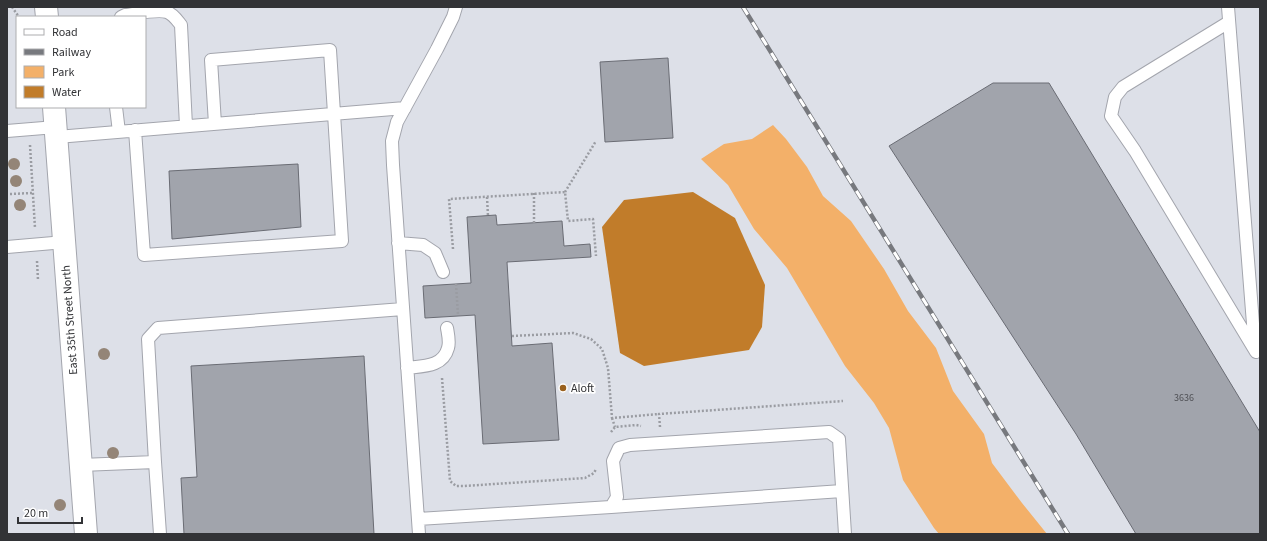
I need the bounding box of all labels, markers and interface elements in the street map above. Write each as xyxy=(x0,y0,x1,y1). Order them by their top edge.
legend xyxy=(16,16,146,108)
text: Road xyxy=(52,24,78,41)
text: Railway xyxy=(52,44,91,61)
text: Park xyxy=(52,64,74,81)
text: Water xyxy=(52,84,82,101)
street label: East 35th Street North xyxy=(58,265,82,375)
place label: Aloft xyxy=(571,380,594,397)
marker: Aloft xyxy=(558,383,568,393)
house number: 3636 xyxy=(1174,391,1194,405)
scale bar xyxy=(18,499,82,525)
text: 20 m xyxy=(24,505,48,522)

